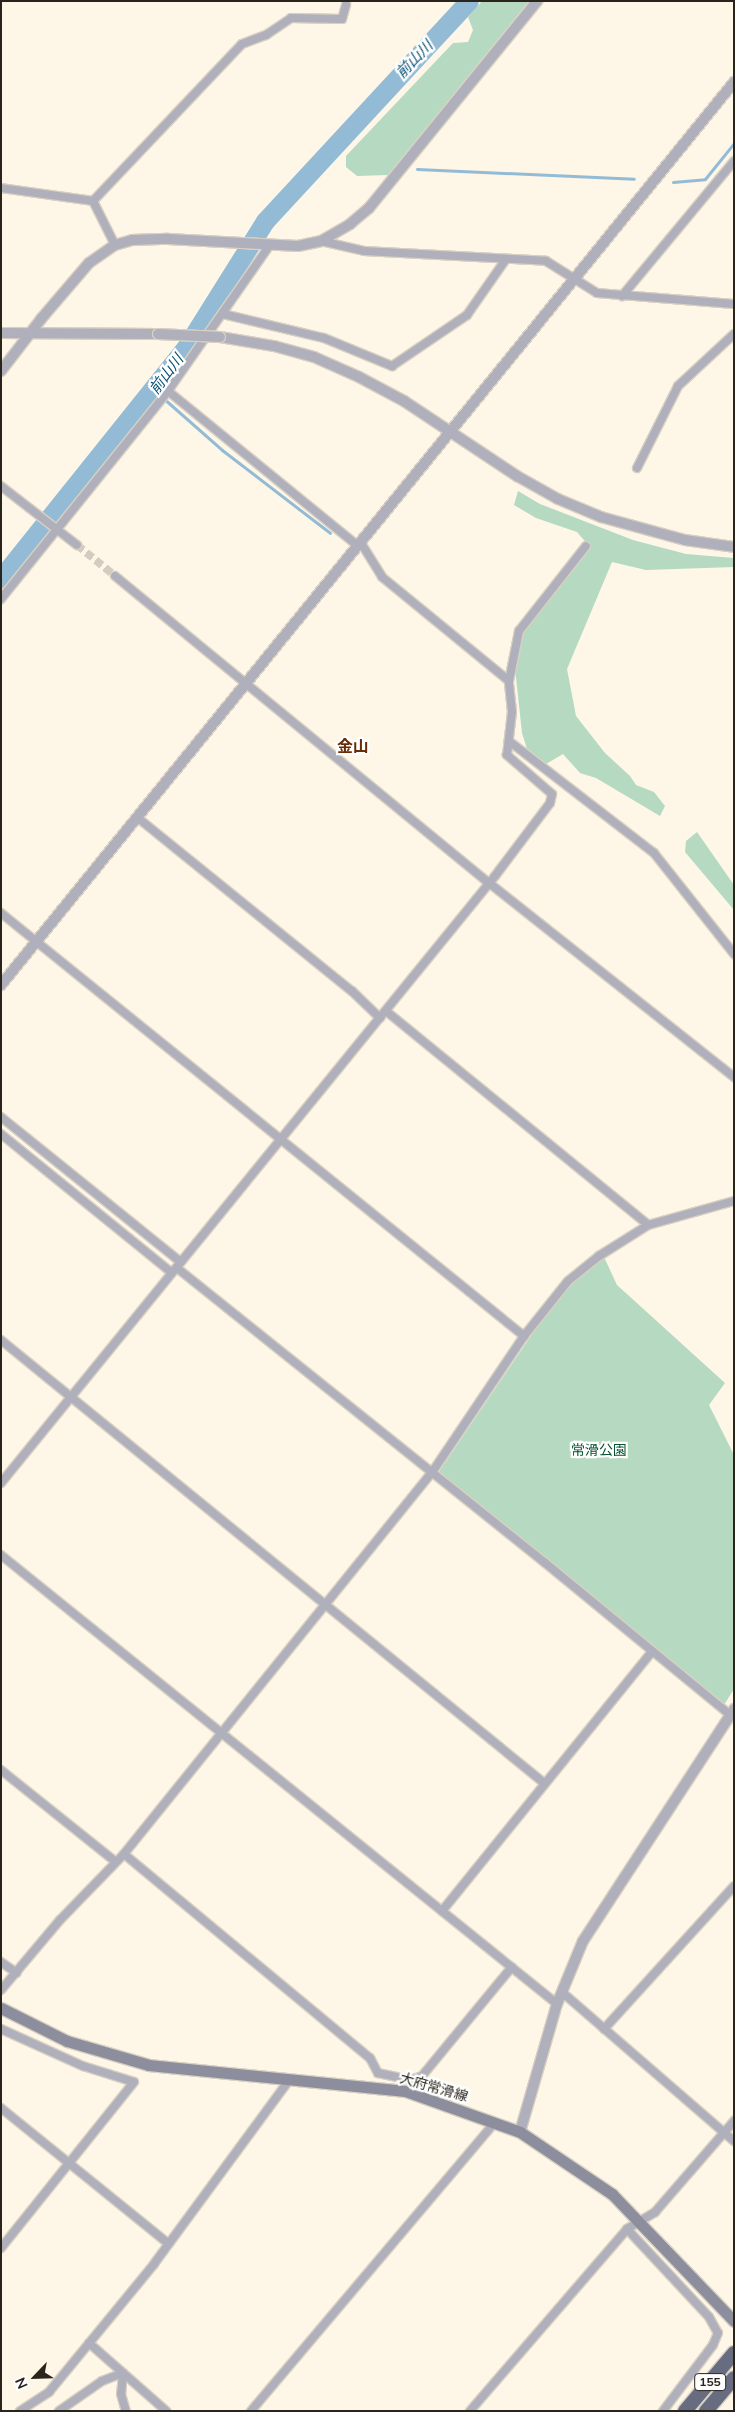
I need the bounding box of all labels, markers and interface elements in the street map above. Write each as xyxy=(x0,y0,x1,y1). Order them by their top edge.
water label: 前山川 xyxy=(392,37,436,81)
water label: 前山川 xyxy=(145,351,187,397)
district label: 金山 xyxy=(337,736,369,756)
park label: 常滑公園 xyxy=(571,1442,627,1458)
street label: 大府常滑線 xyxy=(398,2069,470,2105)
north arrow xyxy=(10,2352,60,2402)
road number: 155 xyxy=(694,2372,726,2392)
text: N xyxy=(11,2375,32,2392)

